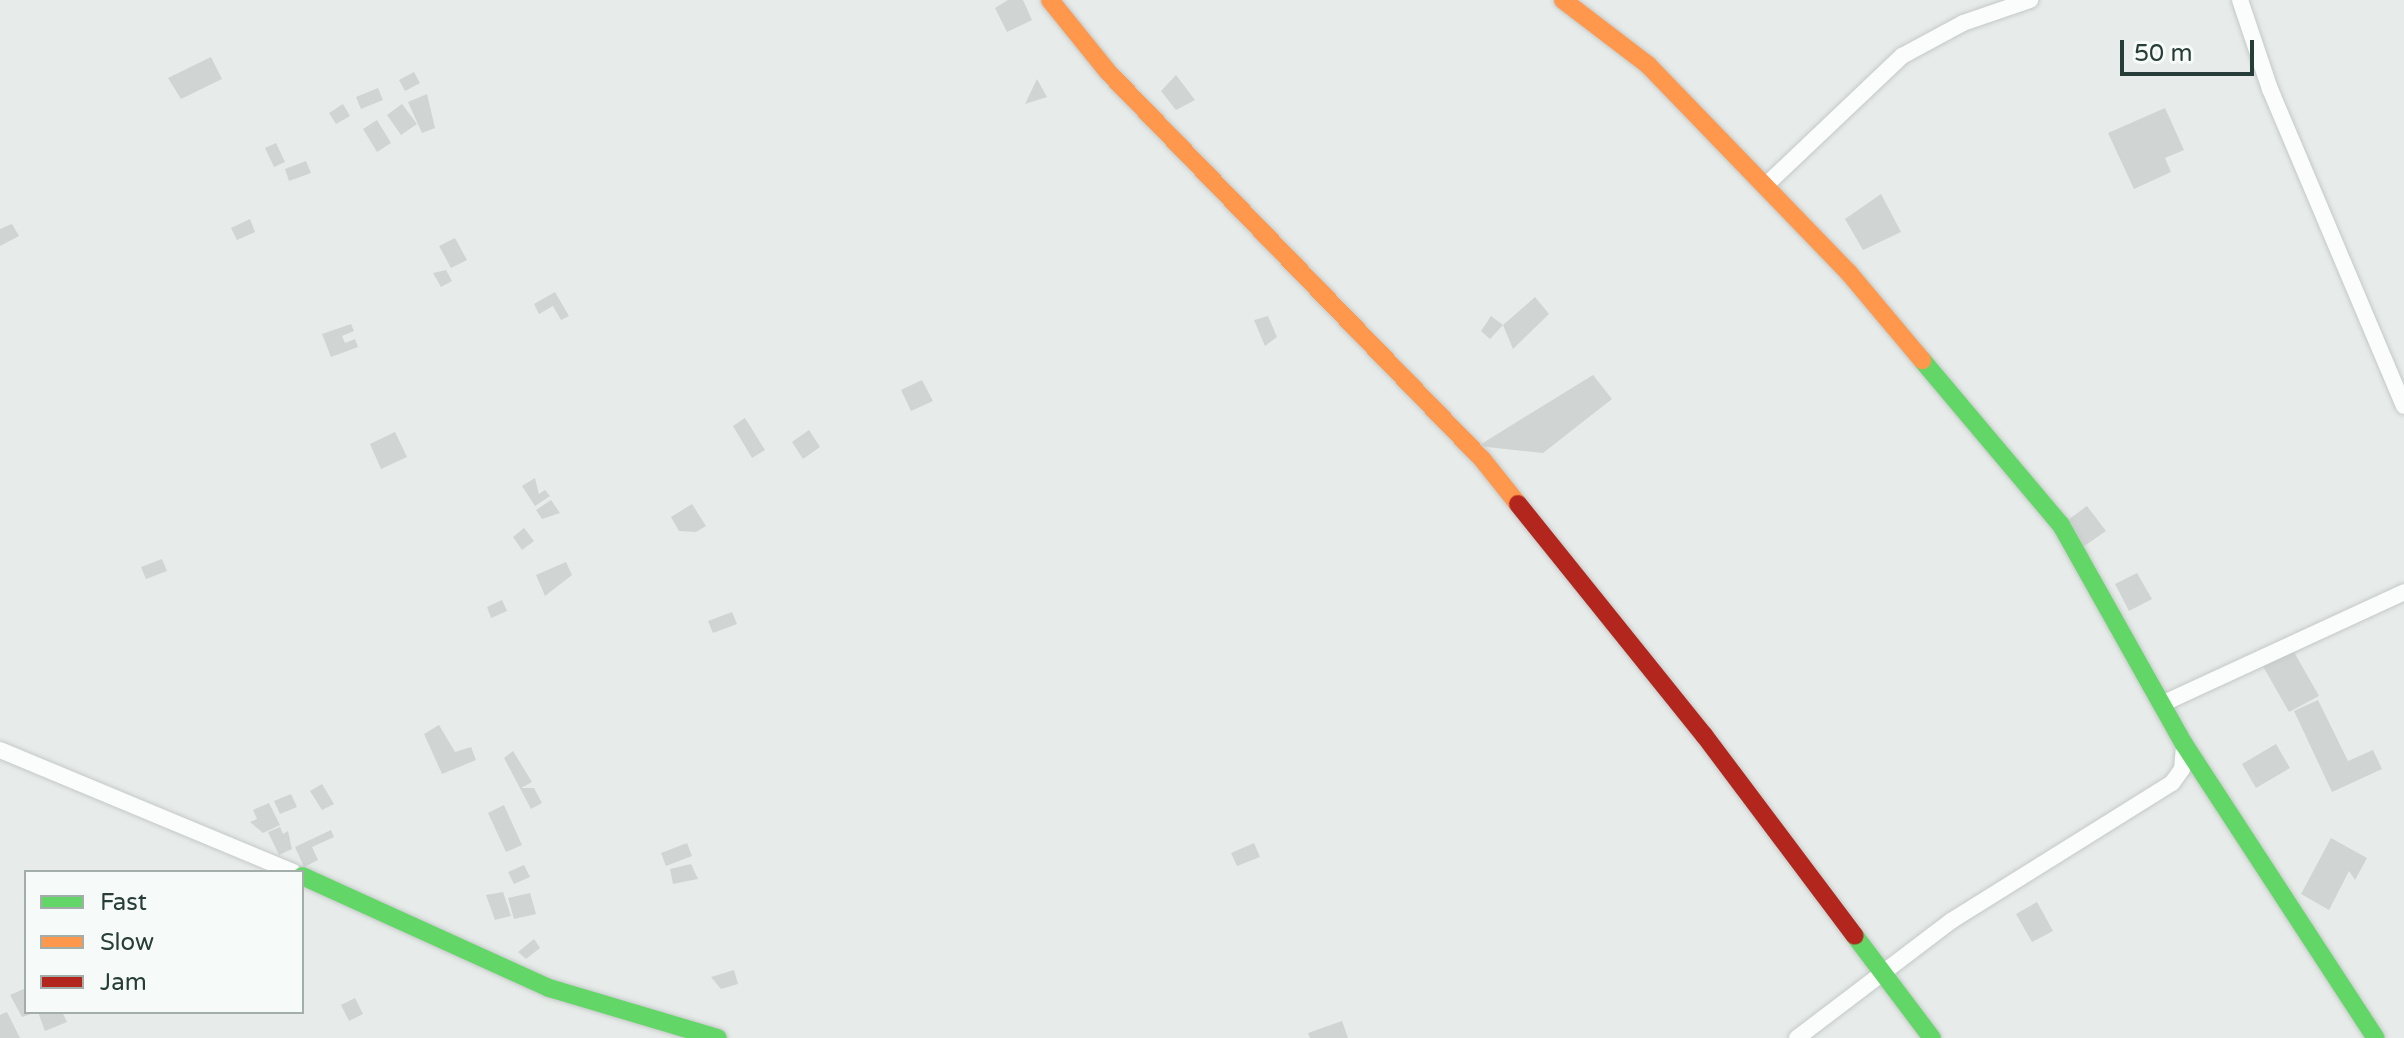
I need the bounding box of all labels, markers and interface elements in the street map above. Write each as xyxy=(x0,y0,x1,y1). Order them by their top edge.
scale bar xyxy=(2124,24,2258,74)
text: 50 m xyxy=(2134,39,2192,68)
legend xyxy=(24,870,304,1014)
text: Fast xyxy=(100,888,147,917)
text: Slow xyxy=(100,928,154,957)
text: Jam xyxy=(100,968,147,997)

